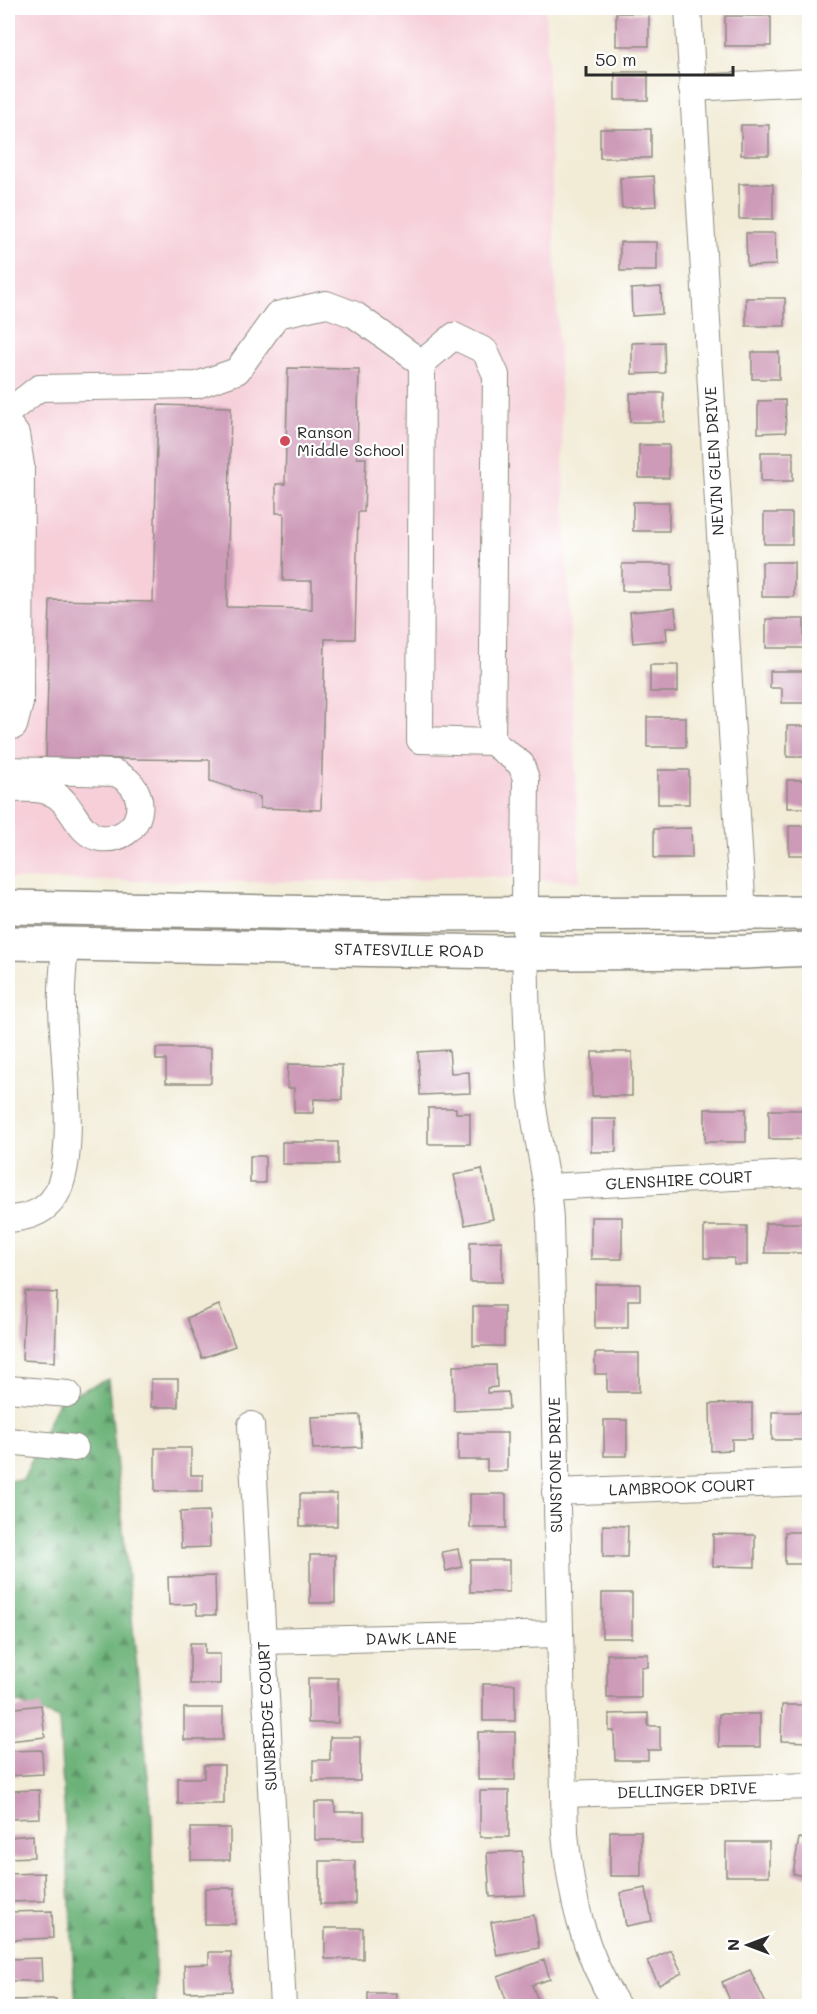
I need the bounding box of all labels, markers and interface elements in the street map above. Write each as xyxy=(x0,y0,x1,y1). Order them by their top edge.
scale bar xyxy=(586,39,733,77)
text: 50 m xyxy=(595,47,637,71)
street label: NEVIN GLEN DRIVE xyxy=(699,386,728,536)
place label: Ranson Middle School xyxy=(297,421,404,460)
marker: Ranson Middle School xyxy=(278,434,292,448)
street label: STATESVILLE ROAD xyxy=(334,938,484,961)
street label: GLENSHIRE COURT xyxy=(605,1165,753,1194)
street label: SUNSTONE DRIVE xyxy=(543,1397,566,1533)
street label: LAMBROOK COURT xyxy=(608,1473,756,1500)
street label: DAWK LANE xyxy=(365,1626,457,1649)
street label: SUNBRIDGE COURT xyxy=(252,1641,281,1791)
street label: DELLINGER DRIVE xyxy=(617,1777,757,1802)
north arrow xyxy=(718,1915,778,1975)
text: N xyxy=(722,1939,743,1951)

